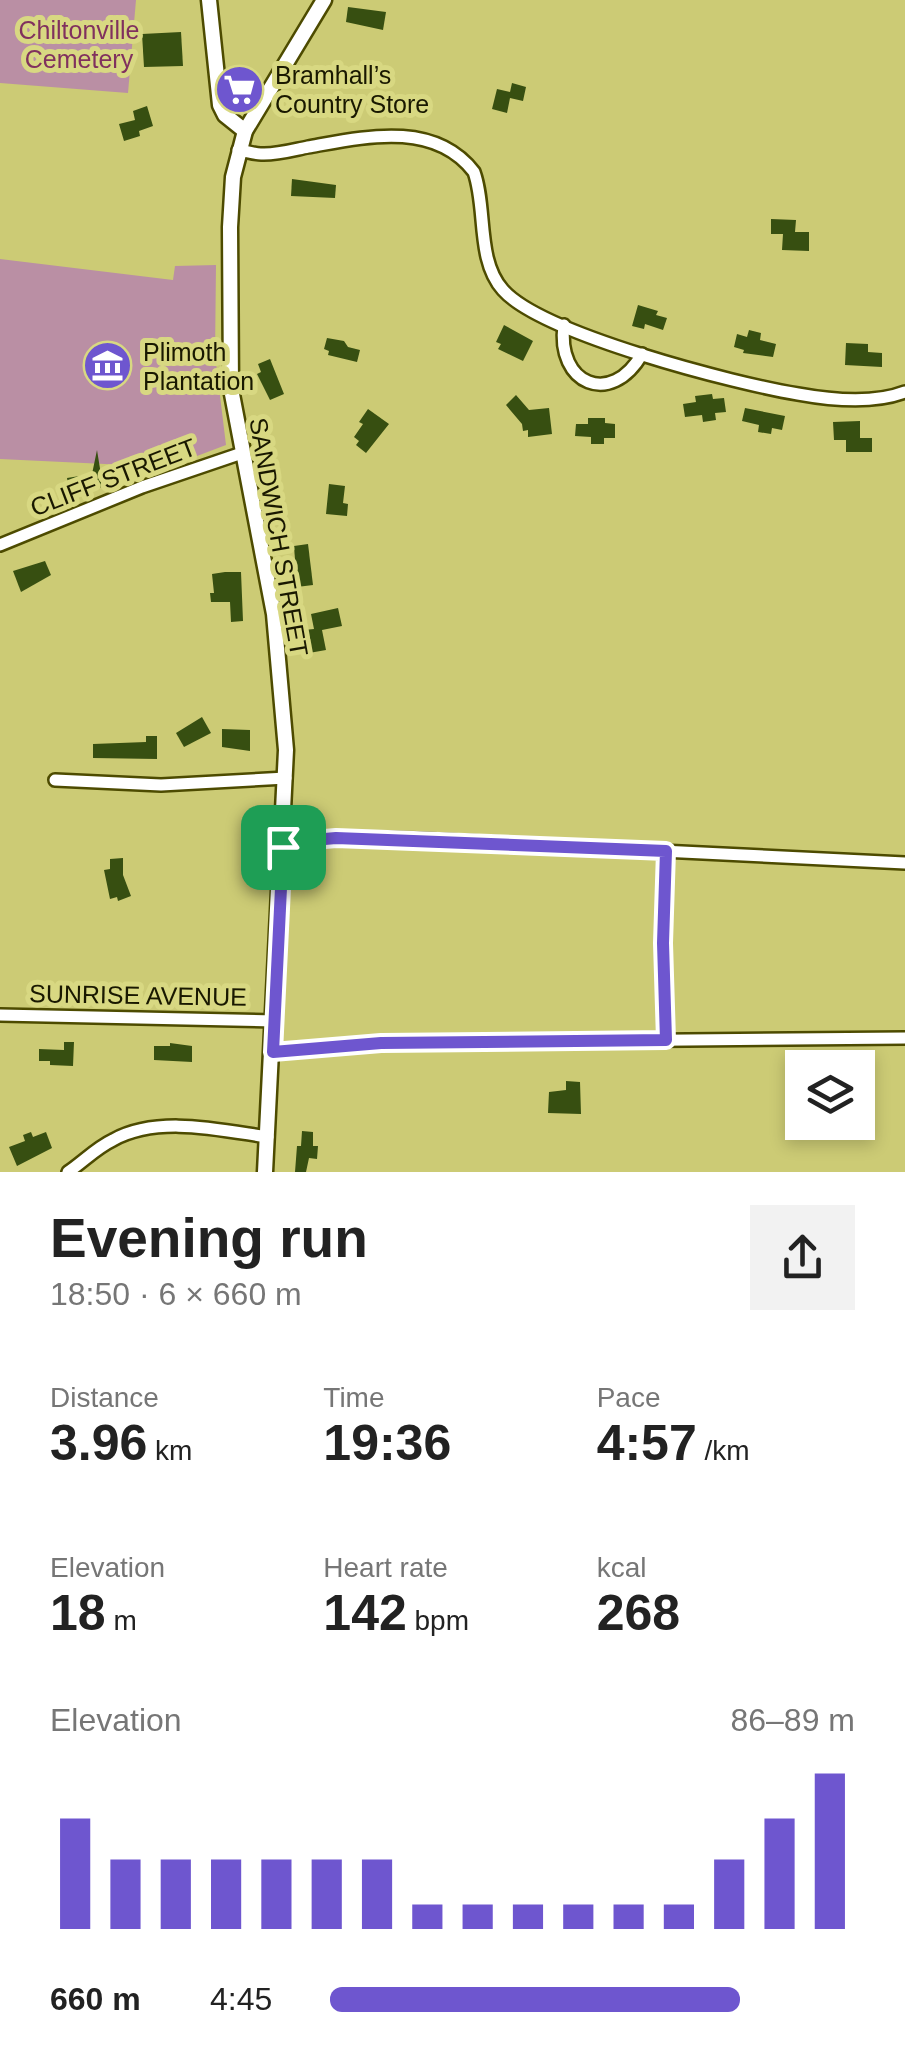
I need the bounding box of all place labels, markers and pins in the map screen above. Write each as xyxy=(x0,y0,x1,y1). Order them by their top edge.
place label: Bramhall’s Country Store xyxy=(275,61,429,118)
supermarket icon: Bramhall’s Country Store xyxy=(214,63,266,115)
place label: Plimoth Plantation xyxy=(143,338,254,395)
museum icon: Plimoth Plantation xyxy=(82,340,134,392)
pin xyxy=(241,805,326,890)

